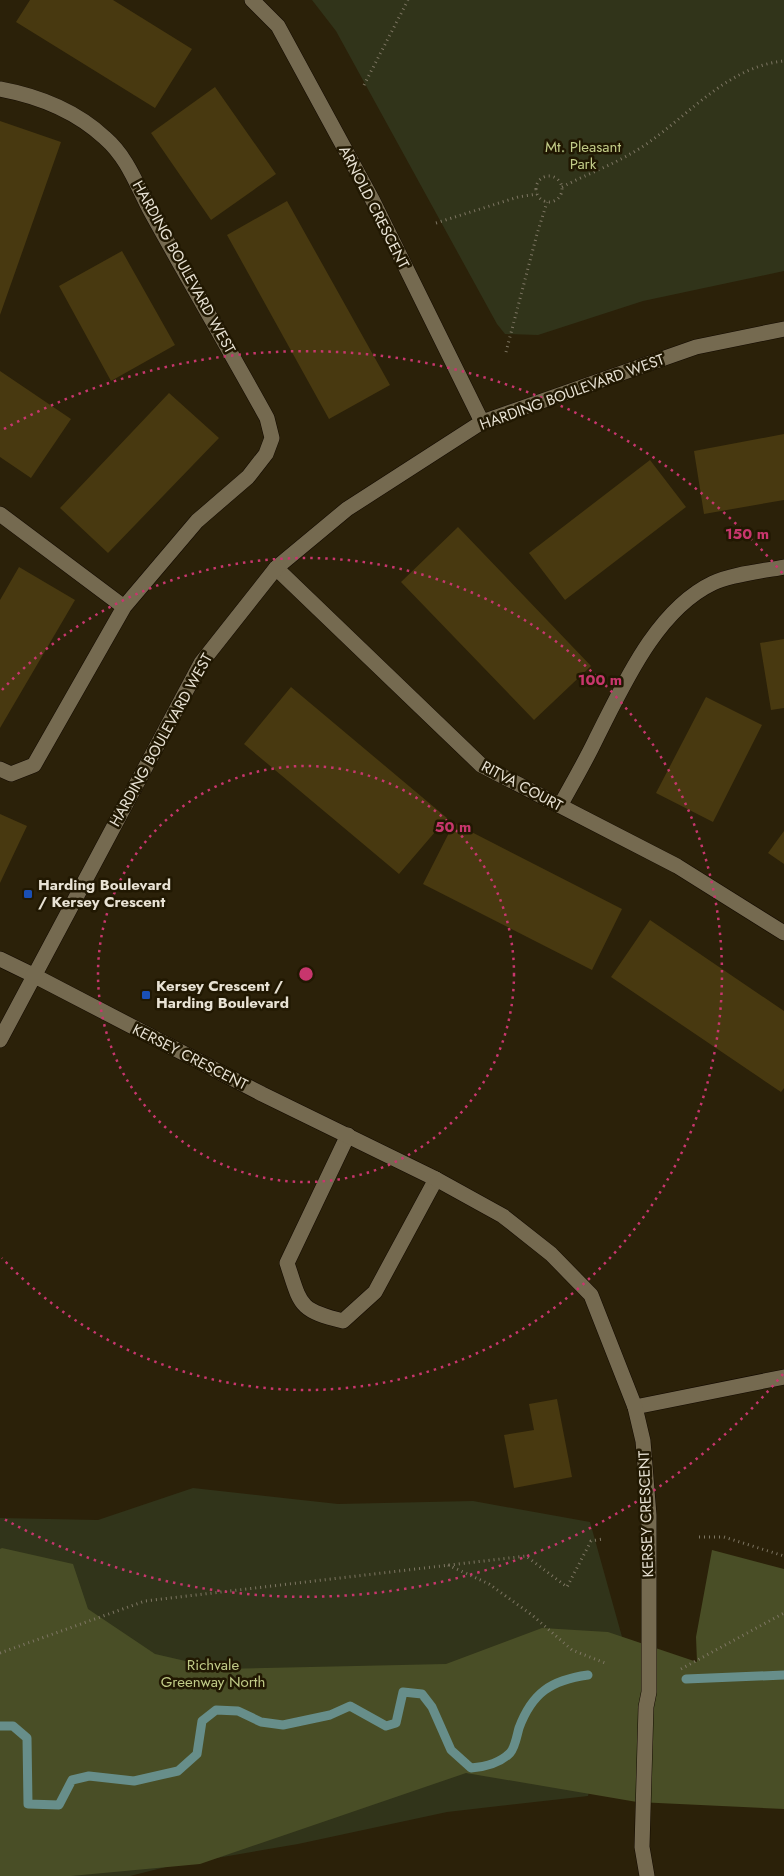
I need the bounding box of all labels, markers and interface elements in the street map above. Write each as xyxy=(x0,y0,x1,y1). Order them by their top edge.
park label: Mt. Pleasant Park xyxy=(545,136,621,175)
street label: ARNOLD CRESCENT xyxy=(333,142,415,272)
street label: HARDING BOULEVARD WEST xyxy=(127,176,241,358)
street label: HARDING BOULEVARD WEST xyxy=(477,348,667,436)
text: 150 m xyxy=(725,523,769,545)
street label: HARDING BOULEVARD WEST xyxy=(104,649,218,831)
text: 100 m xyxy=(578,669,622,691)
street label: RITVA COURT xyxy=(477,755,567,817)
text: 50 m xyxy=(435,816,471,838)
place label: Harding Boulevard / Kersey Crescent xyxy=(38,874,171,913)
marker: Harding Boulevard / Kersey Crescent xyxy=(22,888,34,900)
centre of rings xyxy=(297,965,315,983)
place label: Kersey Crescent / Harding Boulevard xyxy=(156,975,289,1014)
marker: Kersey Crescent / Harding Boulevard xyxy=(140,989,152,1001)
street label: KERSEY CRESCENT xyxy=(129,1018,251,1096)
street label: KERSEY CRESCENT xyxy=(633,1450,659,1578)
park label: Richvale Greenway North xyxy=(161,1654,265,1693)

